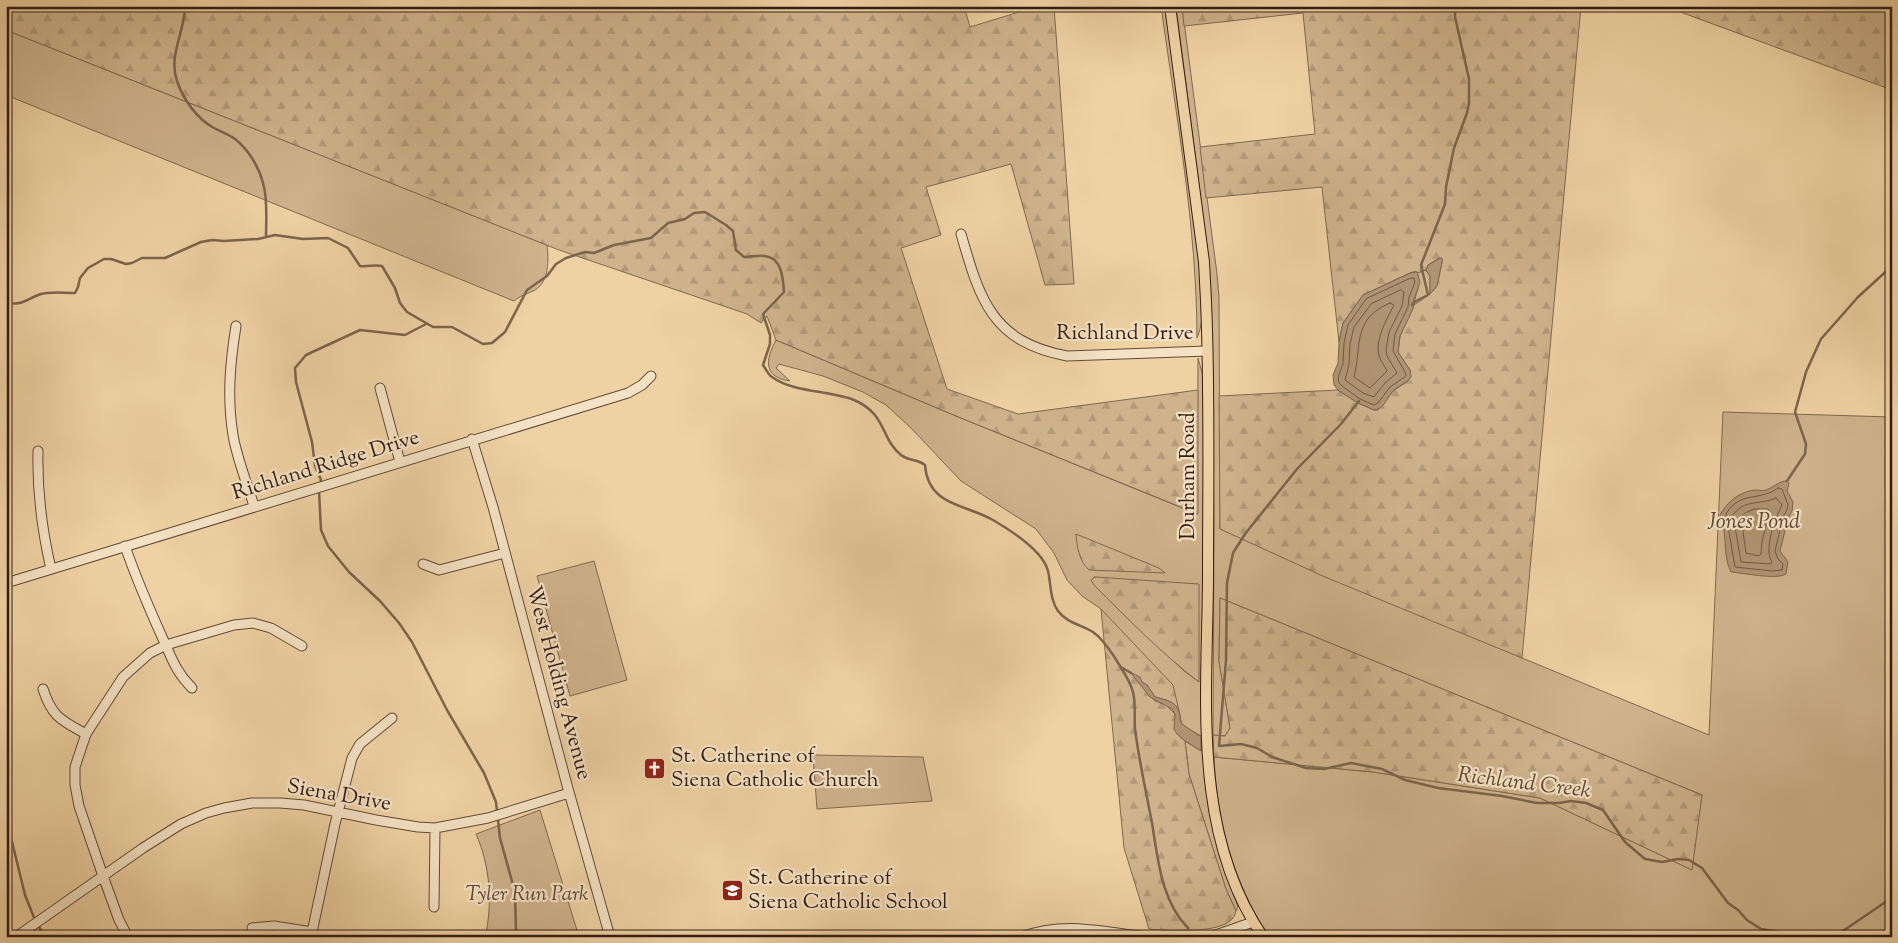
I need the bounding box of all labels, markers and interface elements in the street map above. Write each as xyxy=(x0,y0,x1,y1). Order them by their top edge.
street label: Richland Drive xyxy=(1056,319,1194,349)
street label: Durham Road xyxy=(1174,412,1204,540)
street label: Richland Ridge Drive xyxy=(229,423,423,509)
water label: Jones Pond xyxy=(1707,507,1800,539)
street label: West Holding Avenue xyxy=(518,583,598,783)
place label: St. Catherine of Siena Catholic Church xyxy=(671,742,879,796)
church icon: St. Catherine of Siena Catholic Church xyxy=(643,757,667,781)
water label: Richland Creek xyxy=(1456,760,1592,808)
street label: Siena Drive xyxy=(285,772,393,820)
place label: St. Catherine of Siena Catholic School xyxy=(748,864,948,918)
school or university icon: St. Catherine of Siena Catholic School xyxy=(720,879,744,903)
park label: Tyler Run Park xyxy=(465,880,589,910)

